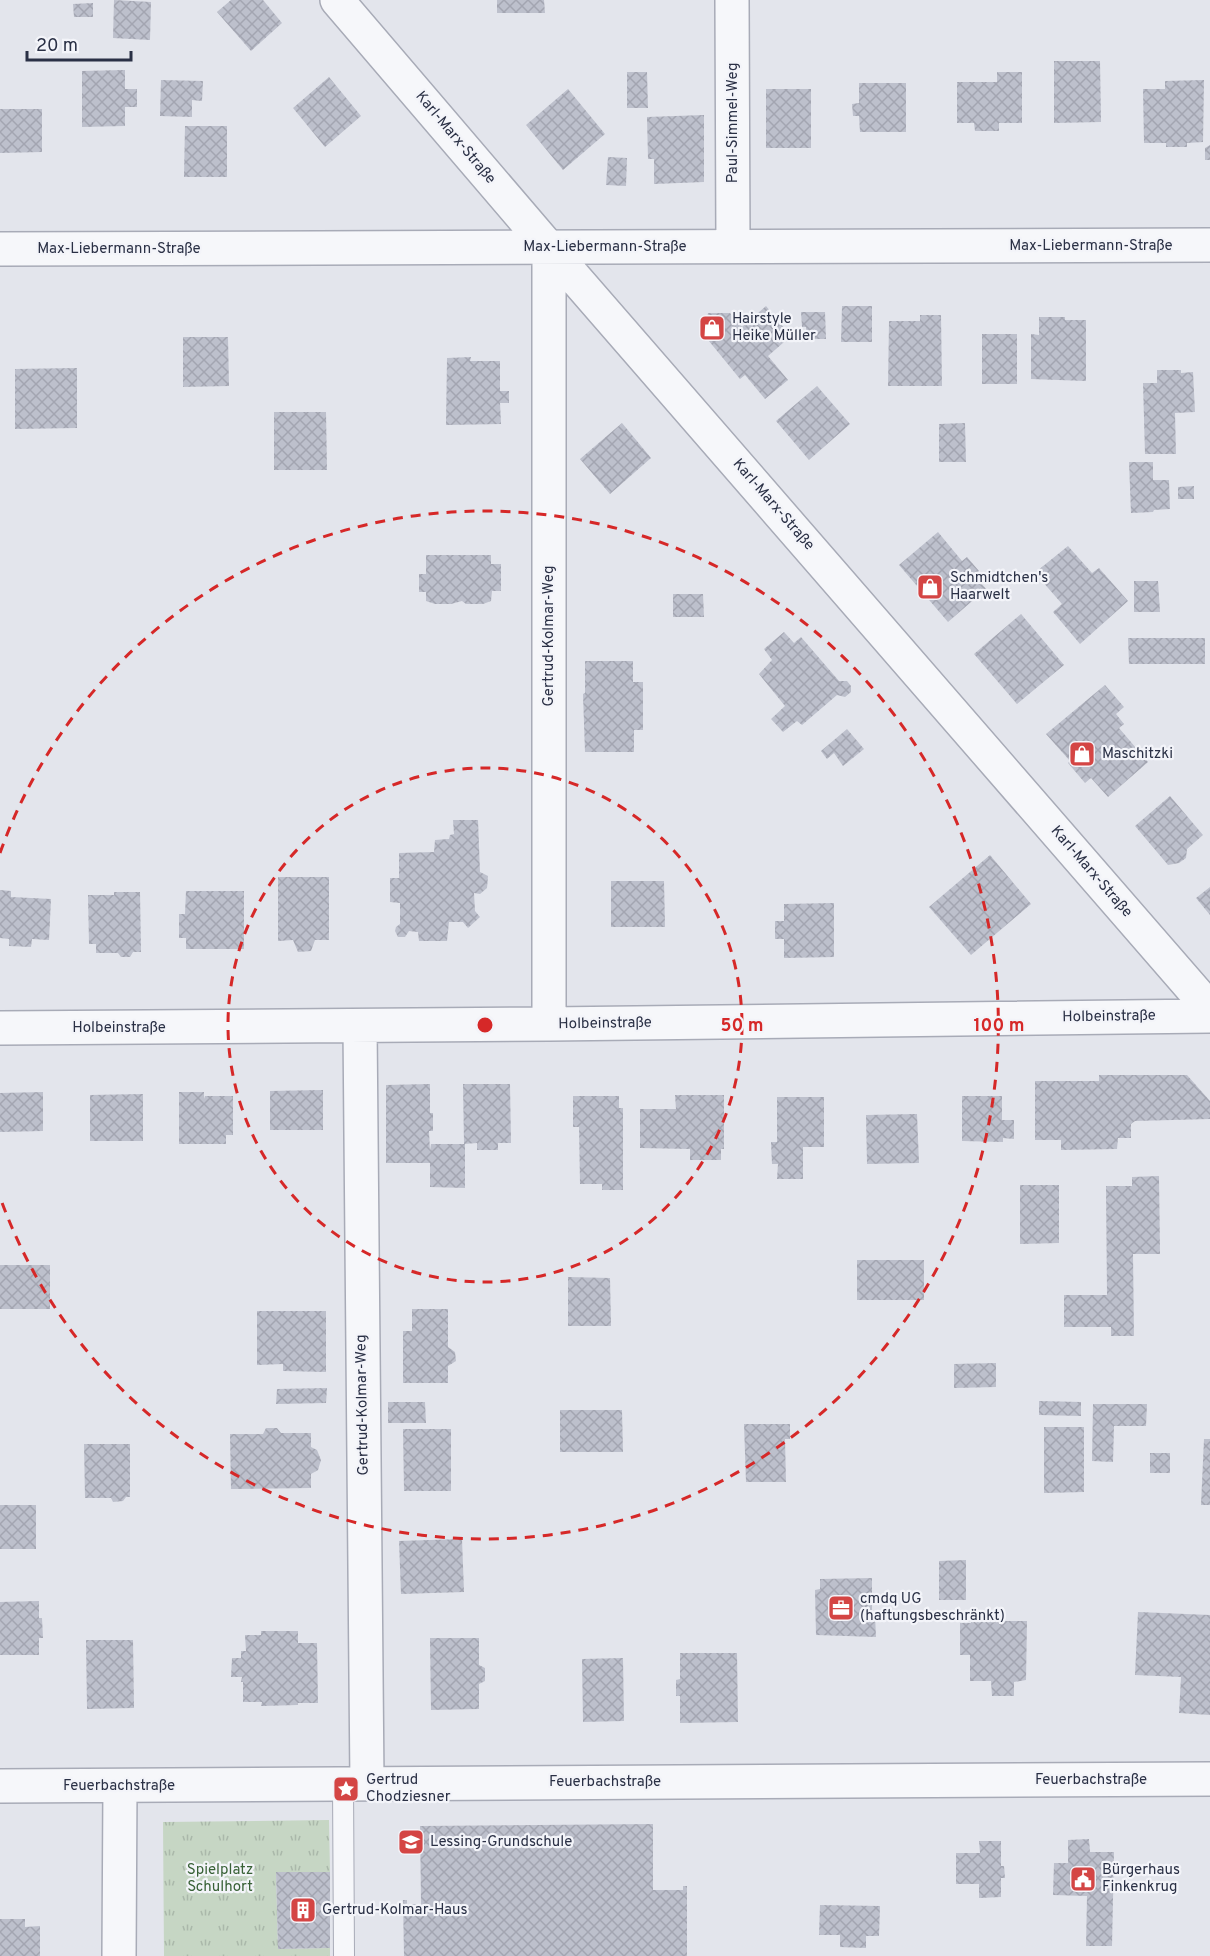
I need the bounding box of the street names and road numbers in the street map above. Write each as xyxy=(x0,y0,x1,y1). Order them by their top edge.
street label: Paul-Simmel-Weg xyxy=(724,63,743,183)
street label: Karl-Marx-Straße xyxy=(411,88,499,188)
street label: Max-Liebermann-Straße xyxy=(1009,237,1173,256)
street label: Max-Liebermann-Straße xyxy=(523,238,687,257)
street label: Max-Liebermann-Straße xyxy=(37,240,201,259)
street label: Karl-Marx-Straße xyxy=(728,455,818,555)
street label: Gertrud-Kolmar-Weg xyxy=(540,565,559,707)
street label: Karl-Marx-Straße xyxy=(1046,822,1136,922)
street label: Holbeinstraße xyxy=(1062,1007,1156,1027)
street label: Holbeinstraße xyxy=(558,1014,652,1034)
street label: Holbeinstraße xyxy=(72,1019,166,1038)
street label: Gertrud-Kolmar-Weg xyxy=(352,1334,374,1476)
street label: Feuerbachstraße xyxy=(1035,1771,1147,1790)
street label: Feuerbachstraße xyxy=(549,1773,661,1792)
street label: Feuerbachstraße xyxy=(63,1777,175,1796)

